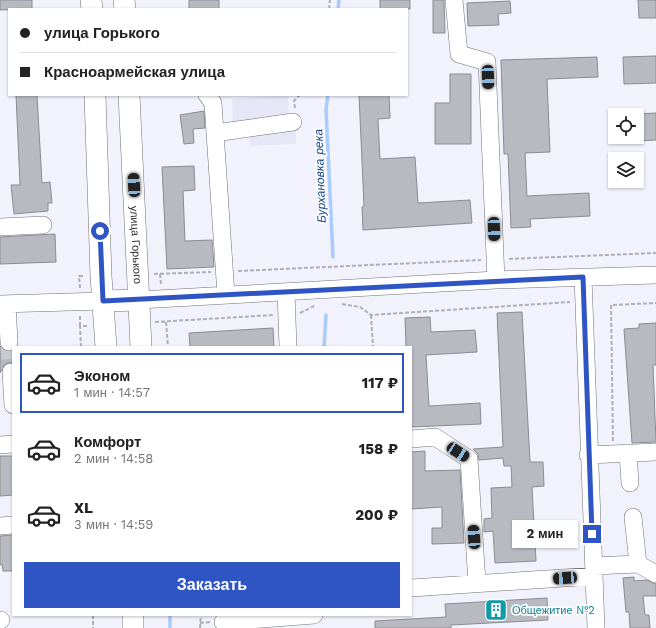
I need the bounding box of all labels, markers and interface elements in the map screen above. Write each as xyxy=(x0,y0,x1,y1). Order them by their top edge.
text: улица Горького xyxy=(44,24,160,42)
text: Красноармейская улица xyxy=(44,63,225,81)
car xyxy=(482,65,494,89)
map controls xyxy=(608,108,644,188)
button: locate xyxy=(608,108,644,144)
water label: Бурхановка река xyxy=(311,128,329,223)
button: layers xyxy=(608,152,644,188)
car xyxy=(127,173,141,197)
street label: улица Горького xyxy=(128,205,144,284)
car xyxy=(488,217,500,241)
route start xyxy=(91,222,109,240)
icon: car xyxy=(26,365,62,401)
text: Эконом xyxy=(74,367,130,385)
text: 117 ₽ xyxy=(362,374,398,392)
text: 1 мин · 14:57 xyxy=(74,385,150,400)
icon: car xyxy=(26,431,62,467)
text: Комфорт xyxy=(74,433,141,451)
text: 158 ₽ xyxy=(359,440,398,458)
car xyxy=(445,440,471,464)
text: 2 мин · 14:58 xyxy=(74,451,153,466)
icon: car xyxy=(26,497,62,533)
text: XL xyxy=(74,499,93,517)
text: 200 ₽ xyxy=(355,506,398,524)
text: 3 мин · 14:59 xyxy=(74,517,153,532)
callout: 2 мин xyxy=(512,520,578,548)
car xyxy=(467,525,481,549)
route end xyxy=(583,525,601,543)
text: 2 мин xyxy=(527,526,563,541)
button: Заказать xyxy=(24,562,400,608)
car xyxy=(553,571,577,585)
building icon: Общежитие №2 xyxy=(483,597,509,623)
place label: Общежитие №2 xyxy=(512,604,595,617)

